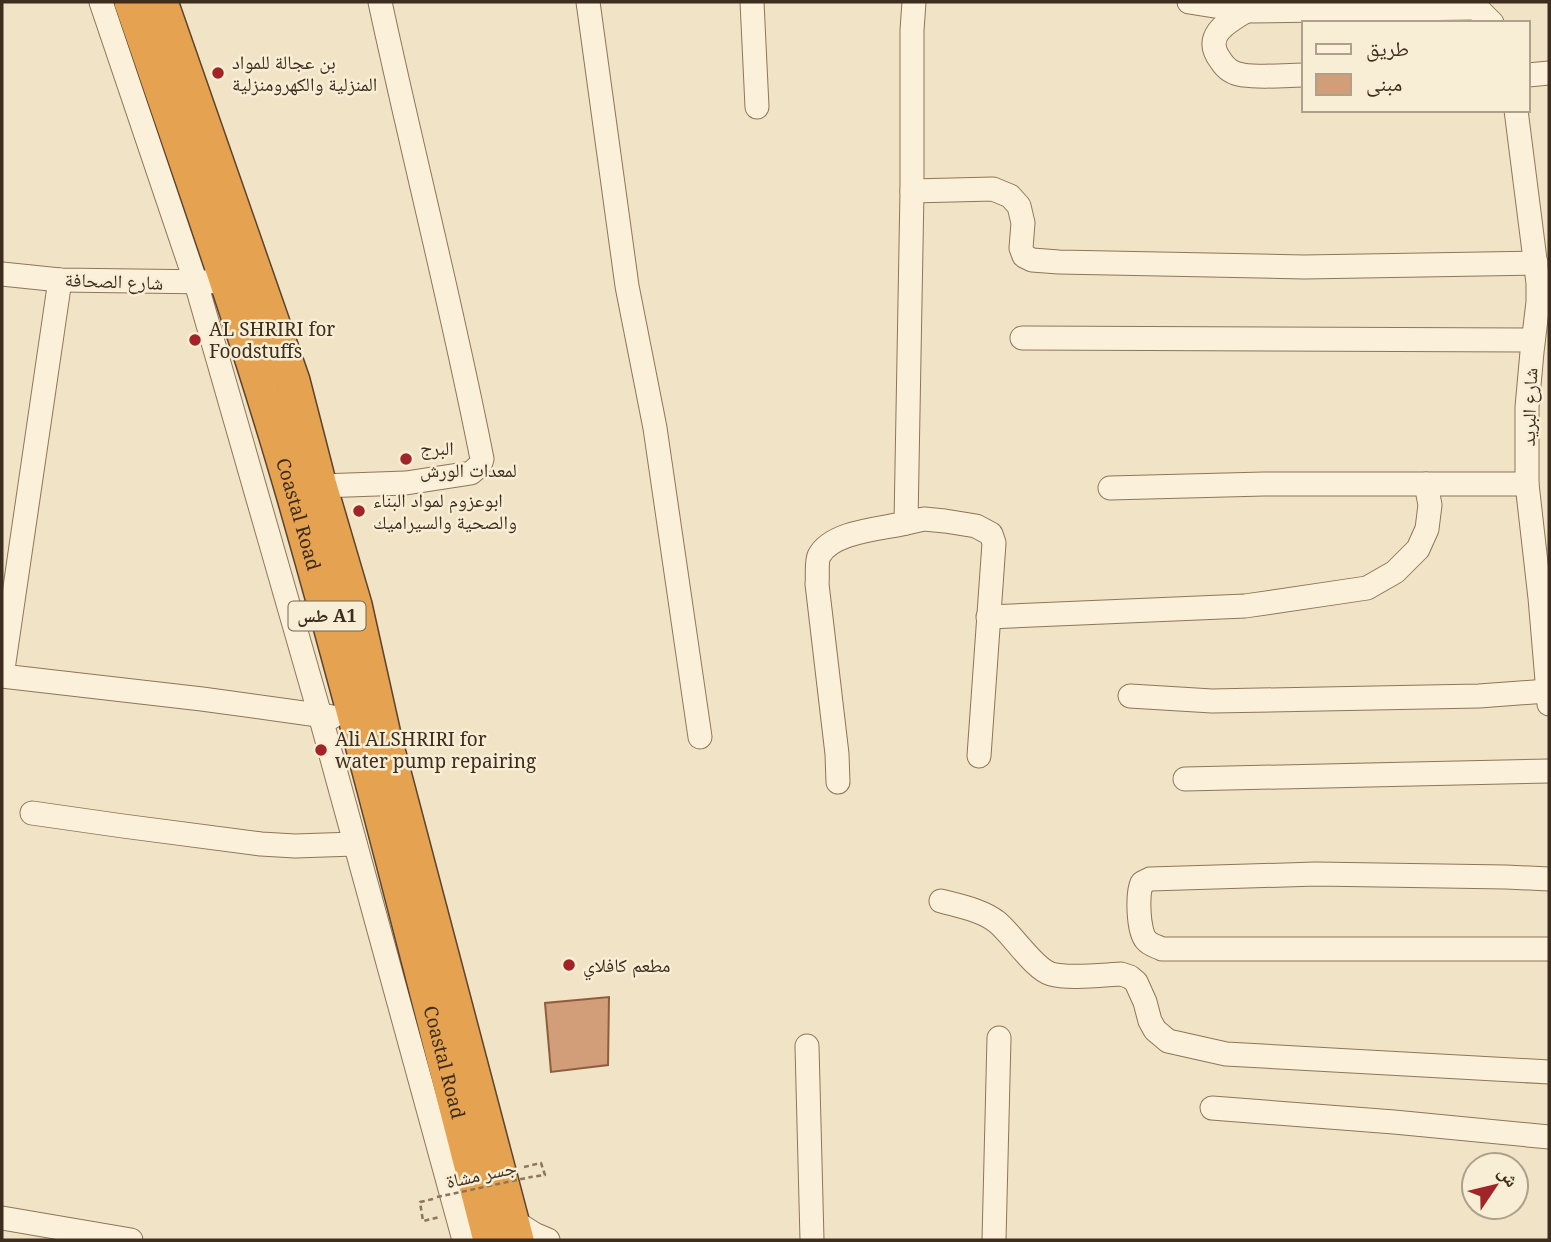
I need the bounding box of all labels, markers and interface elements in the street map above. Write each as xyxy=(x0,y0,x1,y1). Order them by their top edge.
legend xyxy=(1302,21,1530,112)
text: طريق xyxy=(1366,34,1409,62)
place label: بن عجالة للمواد المنزلية والكهرومنزلية xyxy=(232,49,377,97)
marker: بن عجالة للمواد المنزلية والكهرومنزلية xyxy=(210,65,226,81)
text: مبنى xyxy=(1366,69,1402,97)
street label: شارع الصحافة xyxy=(64,266,164,296)
place label: AL SHRIRI for Foodstuffs xyxy=(209,316,335,364)
marker: AL SHRIRI for Foodstuffs xyxy=(187,332,203,348)
street label: شارع البريد xyxy=(1515,367,1543,447)
place label: البرج لمعدات الورش xyxy=(420,435,517,483)
marker: البرج لمعدات الورش xyxy=(398,451,414,467)
street label: Coastal Road xyxy=(270,455,327,574)
place label: ابوعزوم لمواد البناء والصحية والسيراميك xyxy=(373,487,517,535)
marker: ابوعزوم لمواد البناء والصحية والسيراميك xyxy=(351,503,367,519)
road number: طس A1 xyxy=(288,602,366,630)
place label: Ali ALSHRIRI for water pump repairing xyxy=(335,726,536,774)
marker: Ali ALSHRIRI for water pump repairing xyxy=(313,742,329,758)
place label: مطعم كافلاي xyxy=(583,952,670,981)
marker: مطعم كافلاي xyxy=(561,957,577,973)
street label: Coastal Road xyxy=(418,1003,472,1122)
north arrow xyxy=(1460,1151,1530,1221)
street label: جسر مشاة xyxy=(444,1154,518,1194)
text: ش xyxy=(1492,1161,1525,1192)

